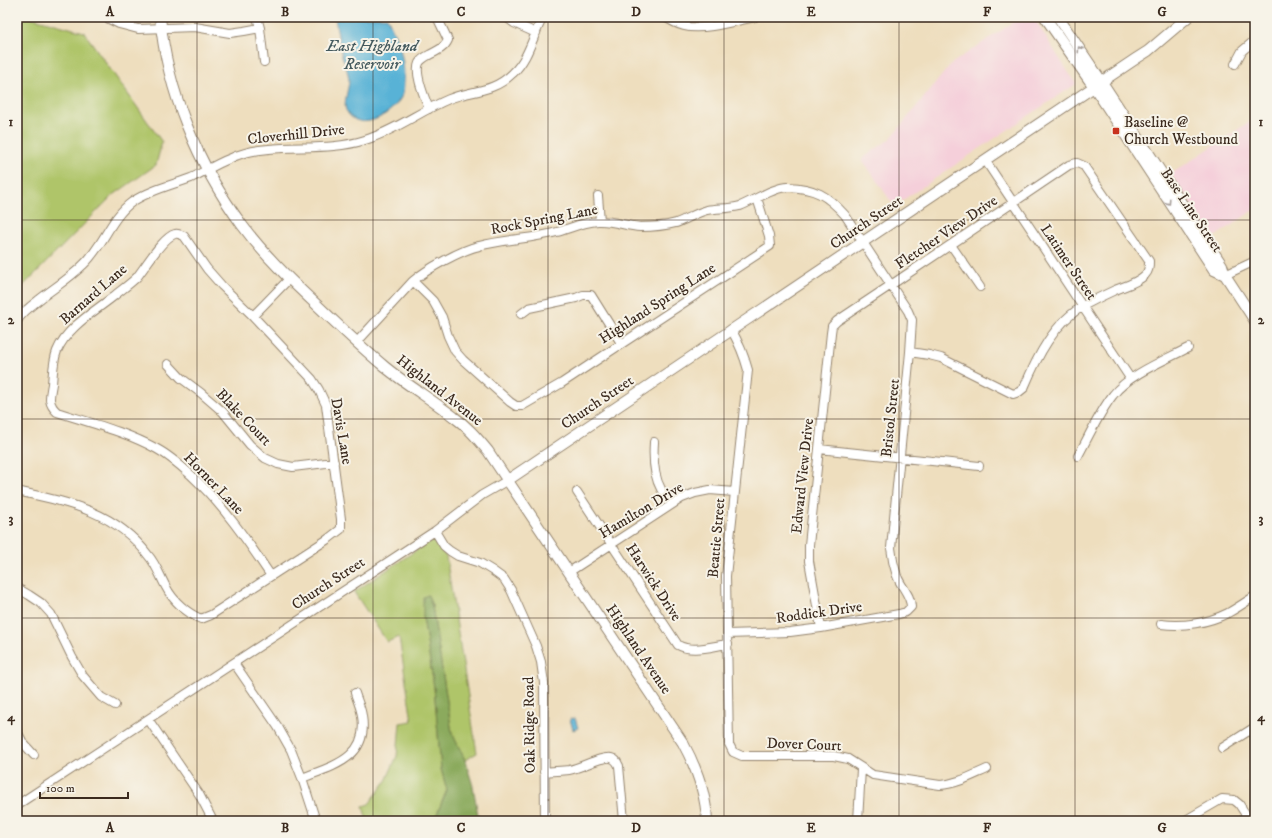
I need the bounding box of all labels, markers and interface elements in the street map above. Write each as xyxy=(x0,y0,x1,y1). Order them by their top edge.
text: A xyxy=(105,4,115,20)
text: B xyxy=(281,4,289,20)
text: C xyxy=(457,4,466,20)
text: D xyxy=(631,4,641,20)
text: E xyxy=(806,4,816,20)
text: F xyxy=(983,4,992,20)
text: G xyxy=(1157,4,1167,20)
water label: East Highland Reservoir xyxy=(325,36,420,74)
one-way arrow xyxy=(1077,46,1085,53)
place label: Baseline @ Church Westbound xyxy=(1124,113,1238,149)
text: 1 xyxy=(9,114,14,130)
text: 1 xyxy=(1259,114,1264,130)
street label: Cloverhill Drive xyxy=(247,120,345,149)
marker: Baseline @ Church Westbound xyxy=(1111,126,1121,136)
street label: Base Line Street xyxy=(1156,164,1227,256)
street label: Church Street xyxy=(826,191,906,254)
street label: Fletcher View Drive xyxy=(891,191,1001,274)
one-way arrow xyxy=(1163,198,1171,205)
street label: Rock Spring Lane xyxy=(489,200,599,239)
street label: Latimer Street xyxy=(1036,221,1101,304)
street label: Highland Spring Lane xyxy=(595,259,719,348)
street label: Barnard Lane xyxy=(56,260,131,329)
text: 2 xyxy=(8,312,15,328)
text: 2 xyxy=(1258,312,1265,328)
street label: Highland Avenue xyxy=(393,351,487,430)
street label: Church Street xyxy=(557,371,637,434)
street label: Bristol Street xyxy=(877,378,904,458)
street label: Blake Court xyxy=(212,385,276,450)
street label: Davis Lane xyxy=(326,396,357,466)
street label: Edward View Drive xyxy=(787,417,818,535)
street label: Horner Lane xyxy=(179,448,248,518)
street label: Hamilton Drive xyxy=(596,478,687,543)
street label: Beattie Street xyxy=(704,497,729,579)
text: 3 xyxy=(9,511,14,527)
text: 3 xyxy=(1259,511,1264,527)
street label: Harwick Drive xyxy=(621,540,686,625)
street label: Church Street xyxy=(288,553,369,614)
street label: Roddick Drive xyxy=(775,597,863,628)
street label: Highland Avenue xyxy=(602,601,676,698)
street label: Oak Ridge Road xyxy=(519,676,540,774)
text: 4 xyxy=(6,709,15,726)
text: 4 xyxy=(1256,709,1265,726)
street label: Dover Court xyxy=(766,734,842,755)
scale bar xyxy=(40,774,128,800)
text: 100 m xyxy=(46,781,75,796)
text: A xyxy=(105,820,115,836)
text: B xyxy=(281,820,289,836)
text: C xyxy=(457,820,466,836)
text: D xyxy=(631,820,641,836)
text: E xyxy=(806,820,816,836)
text: F xyxy=(983,820,992,836)
text: G xyxy=(1157,820,1167,836)

